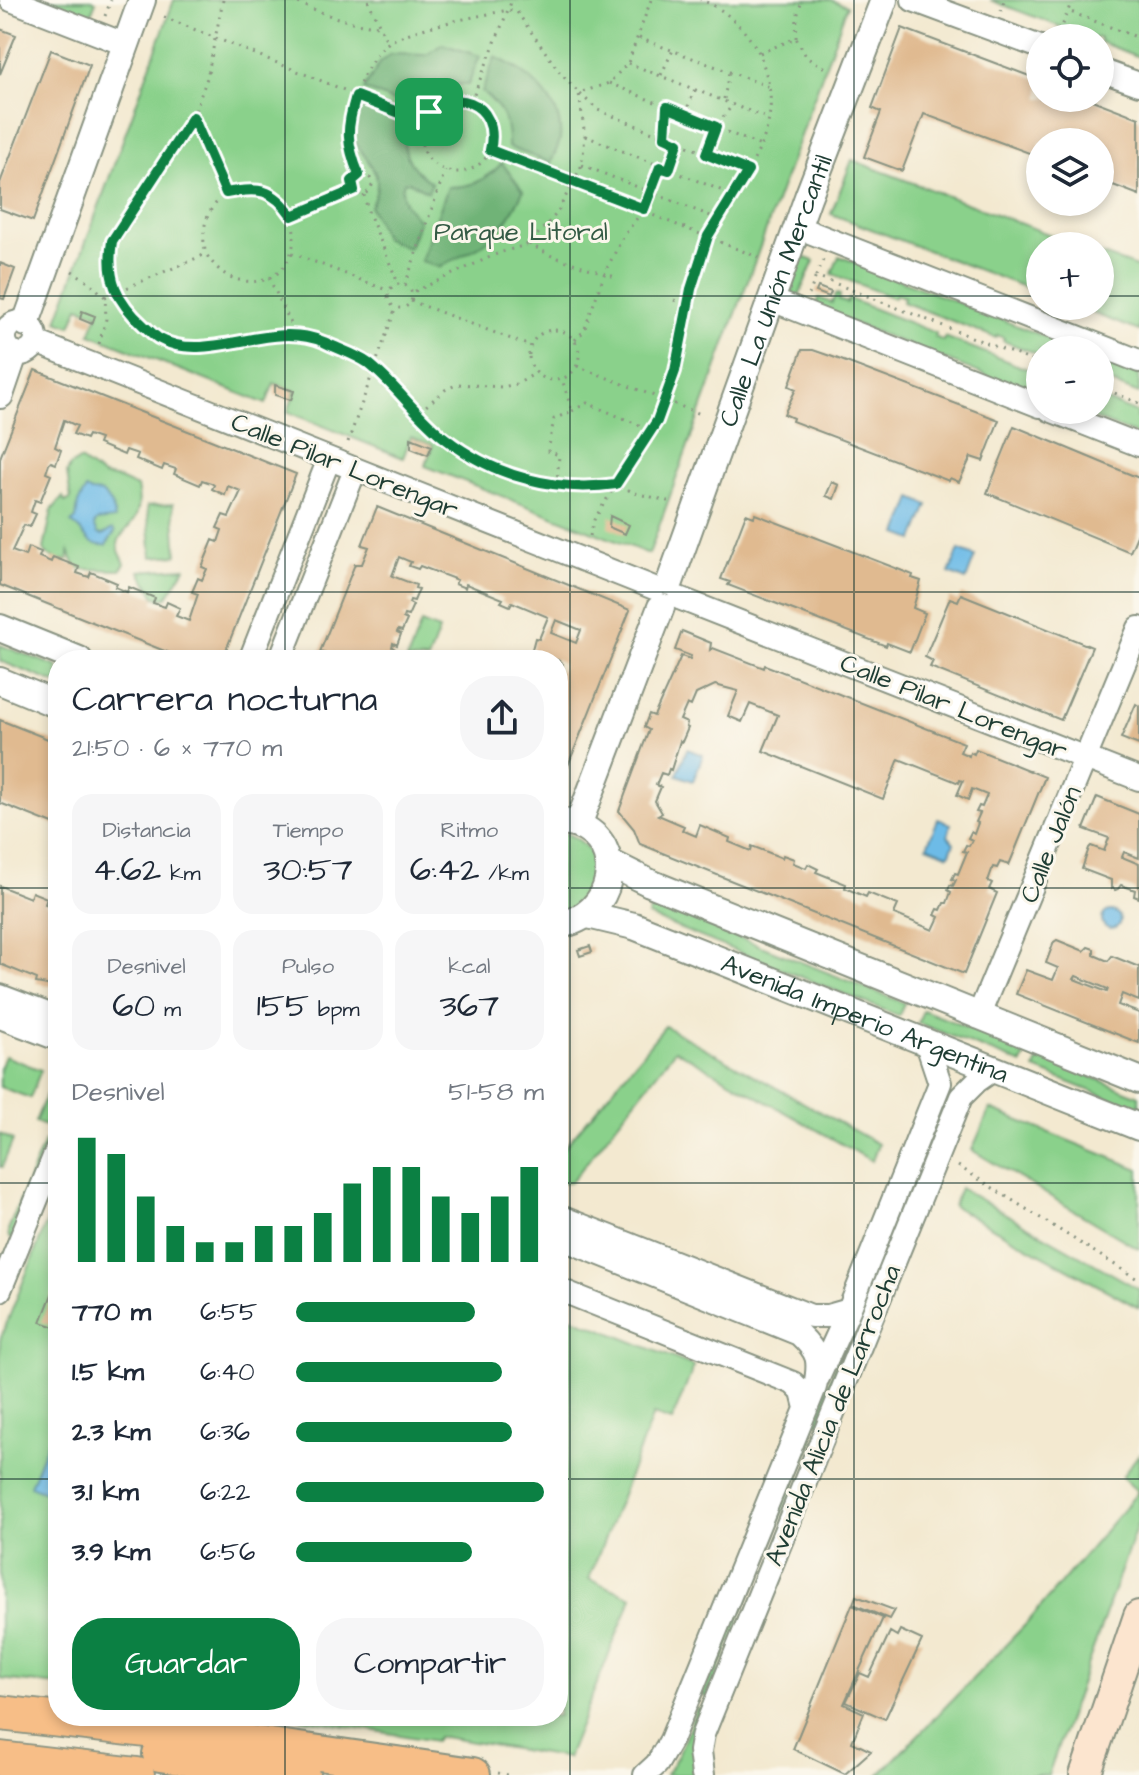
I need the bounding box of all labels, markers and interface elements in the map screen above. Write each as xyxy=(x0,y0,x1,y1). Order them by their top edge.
map controls xyxy=(1026,24,1114,424)
button: locate xyxy=(1026,24,1114,112)
pin xyxy=(395,78,463,146)
icon: arrive xyxy=(407,90,451,134)
button: layers xyxy=(1026,128,1114,216)
street label: Calle La Unión Mercantil xyxy=(710,149,842,432)
park label: Parque Litoral xyxy=(434,214,608,250)
button: + xyxy=(1026,232,1114,320)
button: − xyxy=(1026,336,1114,424)
street label: Calle Pilar Lorengar xyxy=(225,404,464,530)
street label: Calle Pilar Lorengar xyxy=(834,645,1073,771)
text: Carrera nocturna xyxy=(72,674,378,725)
button: share xyxy=(460,676,544,760)
text: 21:50 · 6 × 770 m xyxy=(72,730,282,766)
street label: Calle Jalón xyxy=(1011,781,1091,908)
text: Distancia xyxy=(103,815,191,846)
text: Tiempo xyxy=(273,815,343,846)
text: Ritmo xyxy=(441,815,498,846)
text: 4.62 xyxy=(93,846,161,894)
text: 30:57 xyxy=(263,846,353,894)
text: 6:42 xyxy=(410,846,479,894)
text: km xyxy=(161,858,201,889)
text: /km xyxy=(479,858,529,889)
street label: Avenida Imperio Argentina xyxy=(716,946,1014,1092)
text: Desnivel xyxy=(108,951,186,982)
text: Pulso xyxy=(282,951,334,982)
text: kcal xyxy=(448,951,490,982)
text: 60 xyxy=(112,982,155,1030)
text: 155 xyxy=(256,982,309,1030)
text: 367 xyxy=(440,982,499,1030)
text: m xyxy=(155,994,181,1025)
text: bpm xyxy=(309,994,360,1025)
text: Desnivel xyxy=(72,1074,165,1110)
text: 51–58 m xyxy=(448,1074,544,1110)
street label: Avenida Alicia de Larrocha xyxy=(756,1259,910,1571)
text: 770 m xyxy=(72,1294,151,1330)
text: 6:55 xyxy=(200,1294,257,1330)
text: 1.5 km xyxy=(72,1354,144,1390)
text: 6:40 xyxy=(200,1354,255,1390)
text: 2.3 km xyxy=(72,1414,150,1450)
text: 6:36 xyxy=(200,1414,250,1450)
text: 3.1 km xyxy=(72,1474,139,1510)
text: 6:22 xyxy=(200,1474,250,1510)
text: 3.9 km xyxy=(72,1534,150,1570)
text: 6:56 xyxy=(200,1534,255,1570)
button: Guardar xyxy=(72,1618,300,1710)
button: Compartir xyxy=(316,1618,544,1710)

